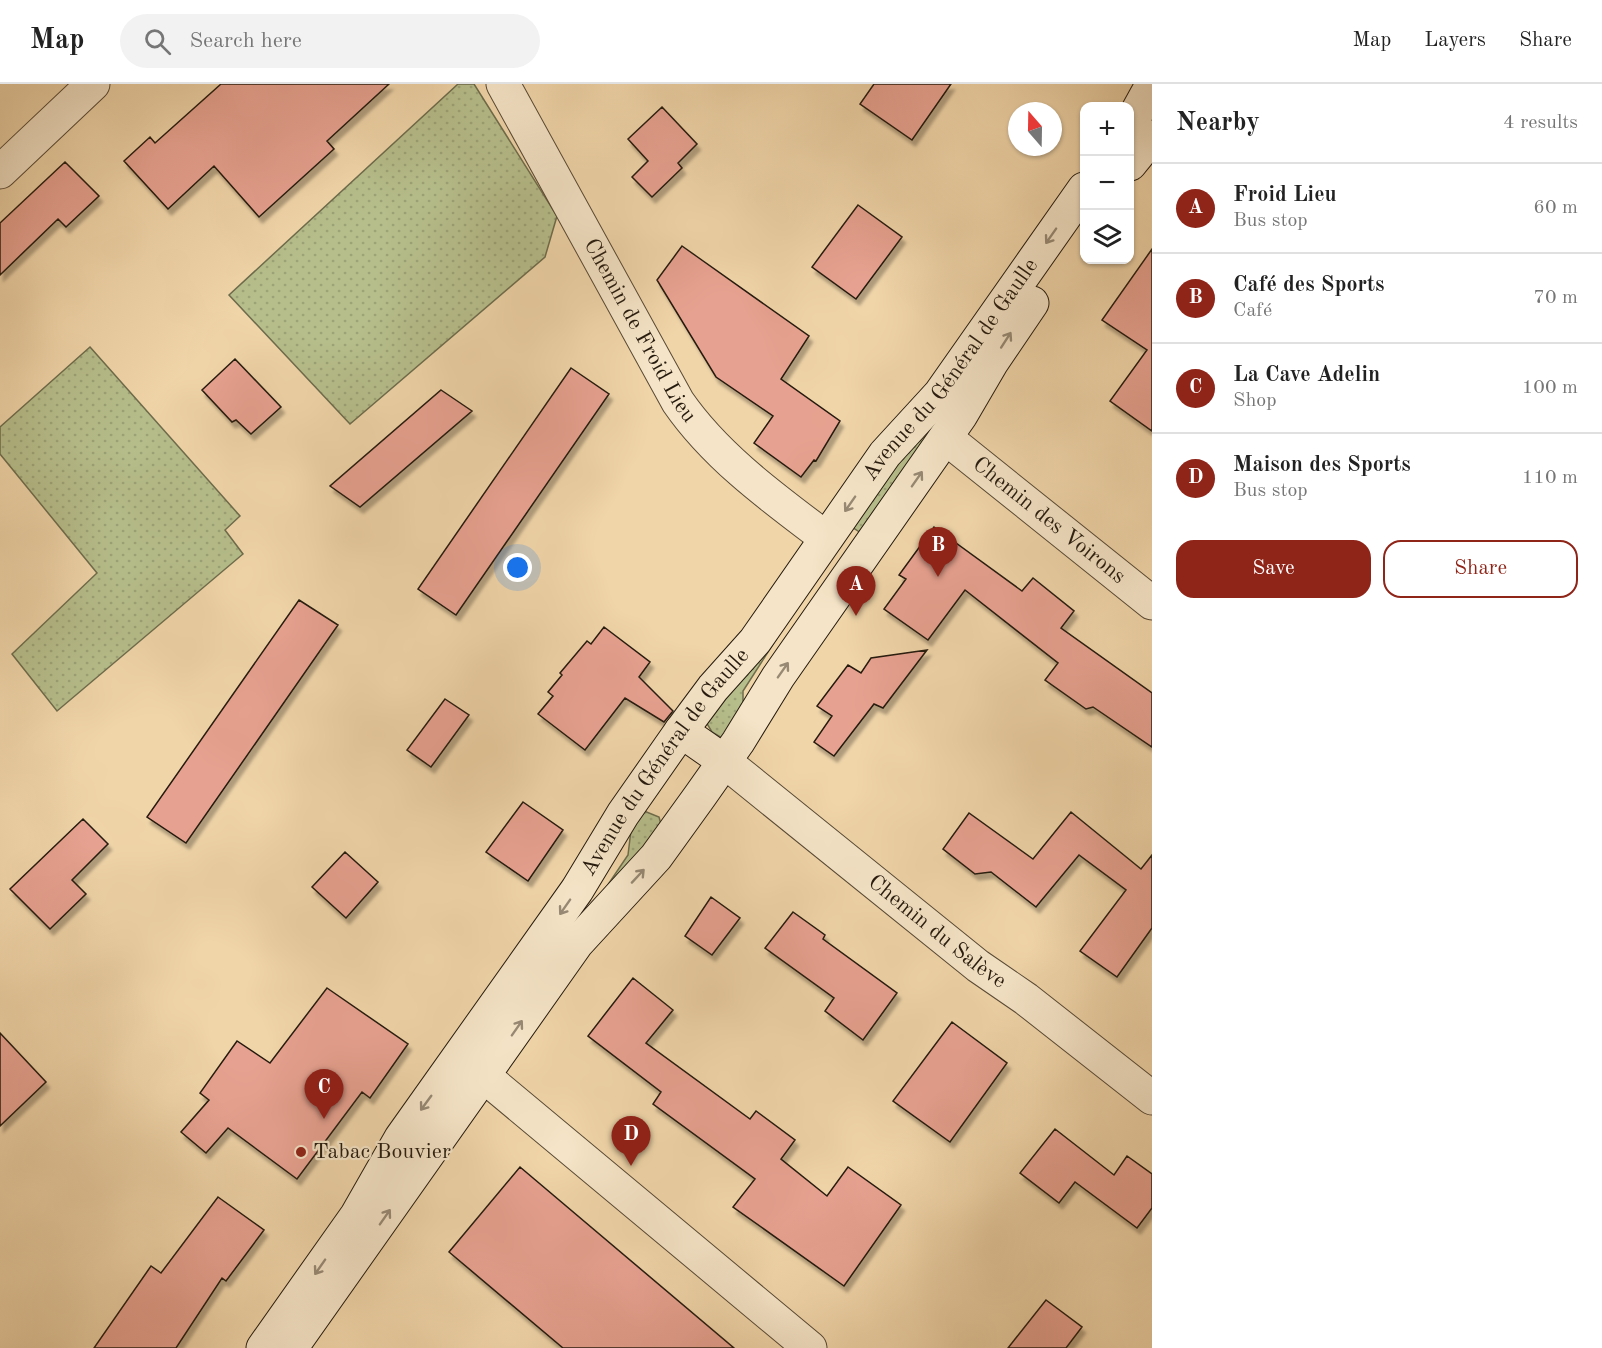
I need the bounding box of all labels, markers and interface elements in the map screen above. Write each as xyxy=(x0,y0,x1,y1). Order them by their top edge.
search box xyxy=(120,14,540,68)
icon: search xyxy=(141,25,174,58)
text: Map xyxy=(30,27,84,55)
text: Search here xyxy=(189,30,302,52)
text: Map xyxy=(1352,30,1391,51)
text: Layers xyxy=(1424,30,1486,51)
text: Share xyxy=(1519,30,1572,51)
north arrow xyxy=(1008,102,1062,156)
map controls xyxy=(1080,102,1134,264)
button: + xyxy=(1080,102,1134,156)
text: Nearby xyxy=(1176,110,1260,136)
text: 4 results xyxy=(1503,113,1578,133)
button: − xyxy=(1080,156,1134,210)
text: Froid Lieu xyxy=(1233,184,1337,206)
text: A xyxy=(1188,198,1203,218)
text: 60 m xyxy=(1533,198,1578,218)
button: layers xyxy=(1080,210,1134,264)
text: Bus stop xyxy=(1233,211,1308,231)
one-way arrow xyxy=(1045,228,1057,244)
street label: Chemin de Froid Lieu xyxy=(579,235,700,427)
street label: Avenue du Général de Gaulle xyxy=(859,255,1042,485)
text: Café des Sports xyxy=(1233,274,1385,296)
text: B xyxy=(1188,288,1203,308)
text: 70 m xyxy=(1533,288,1578,308)
text: Café xyxy=(1233,301,1272,321)
one-way arrow xyxy=(999,332,1012,349)
text: La Cave Adelin xyxy=(1233,364,1380,386)
text: C xyxy=(1189,378,1202,398)
text: 100 m xyxy=(1522,378,1578,398)
text: Shop xyxy=(1233,391,1277,411)
street label: Chemin des Voirons xyxy=(968,453,1130,588)
text: Maison des Sports xyxy=(1233,454,1411,476)
text: D xyxy=(1188,468,1203,488)
text: 110 m xyxy=(1522,468,1578,488)
one-way arrow xyxy=(911,471,923,487)
text: Bus stop xyxy=(1233,481,1308,501)
one-way arrow xyxy=(844,495,856,511)
pin: B xyxy=(918,528,958,577)
button: Save xyxy=(1176,540,1371,598)
button: Share xyxy=(1383,540,1578,598)
your location xyxy=(503,553,532,582)
pin: A xyxy=(836,566,876,616)
street label: Avenue du Général de Gaulle xyxy=(577,644,754,880)
one-way arrow xyxy=(777,662,789,678)
one-way arrow xyxy=(631,869,645,884)
street label: Chemin du Salève xyxy=(864,871,1010,993)
one-way arrow xyxy=(559,899,571,915)
one-way arrow xyxy=(511,1021,523,1037)
pin: C xyxy=(304,1070,344,1119)
one-way arrow xyxy=(420,1095,432,1111)
pin: D xyxy=(612,1116,650,1166)
place label: Tabac Bouvier xyxy=(313,1141,451,1163)
marker: Tabac Bouvier xyxy=(294,1145,308,1159)
one-way arrow xyxy=(379,1209,391,1225)
one-way arrow xyxy=(314,1259,327,1275)

